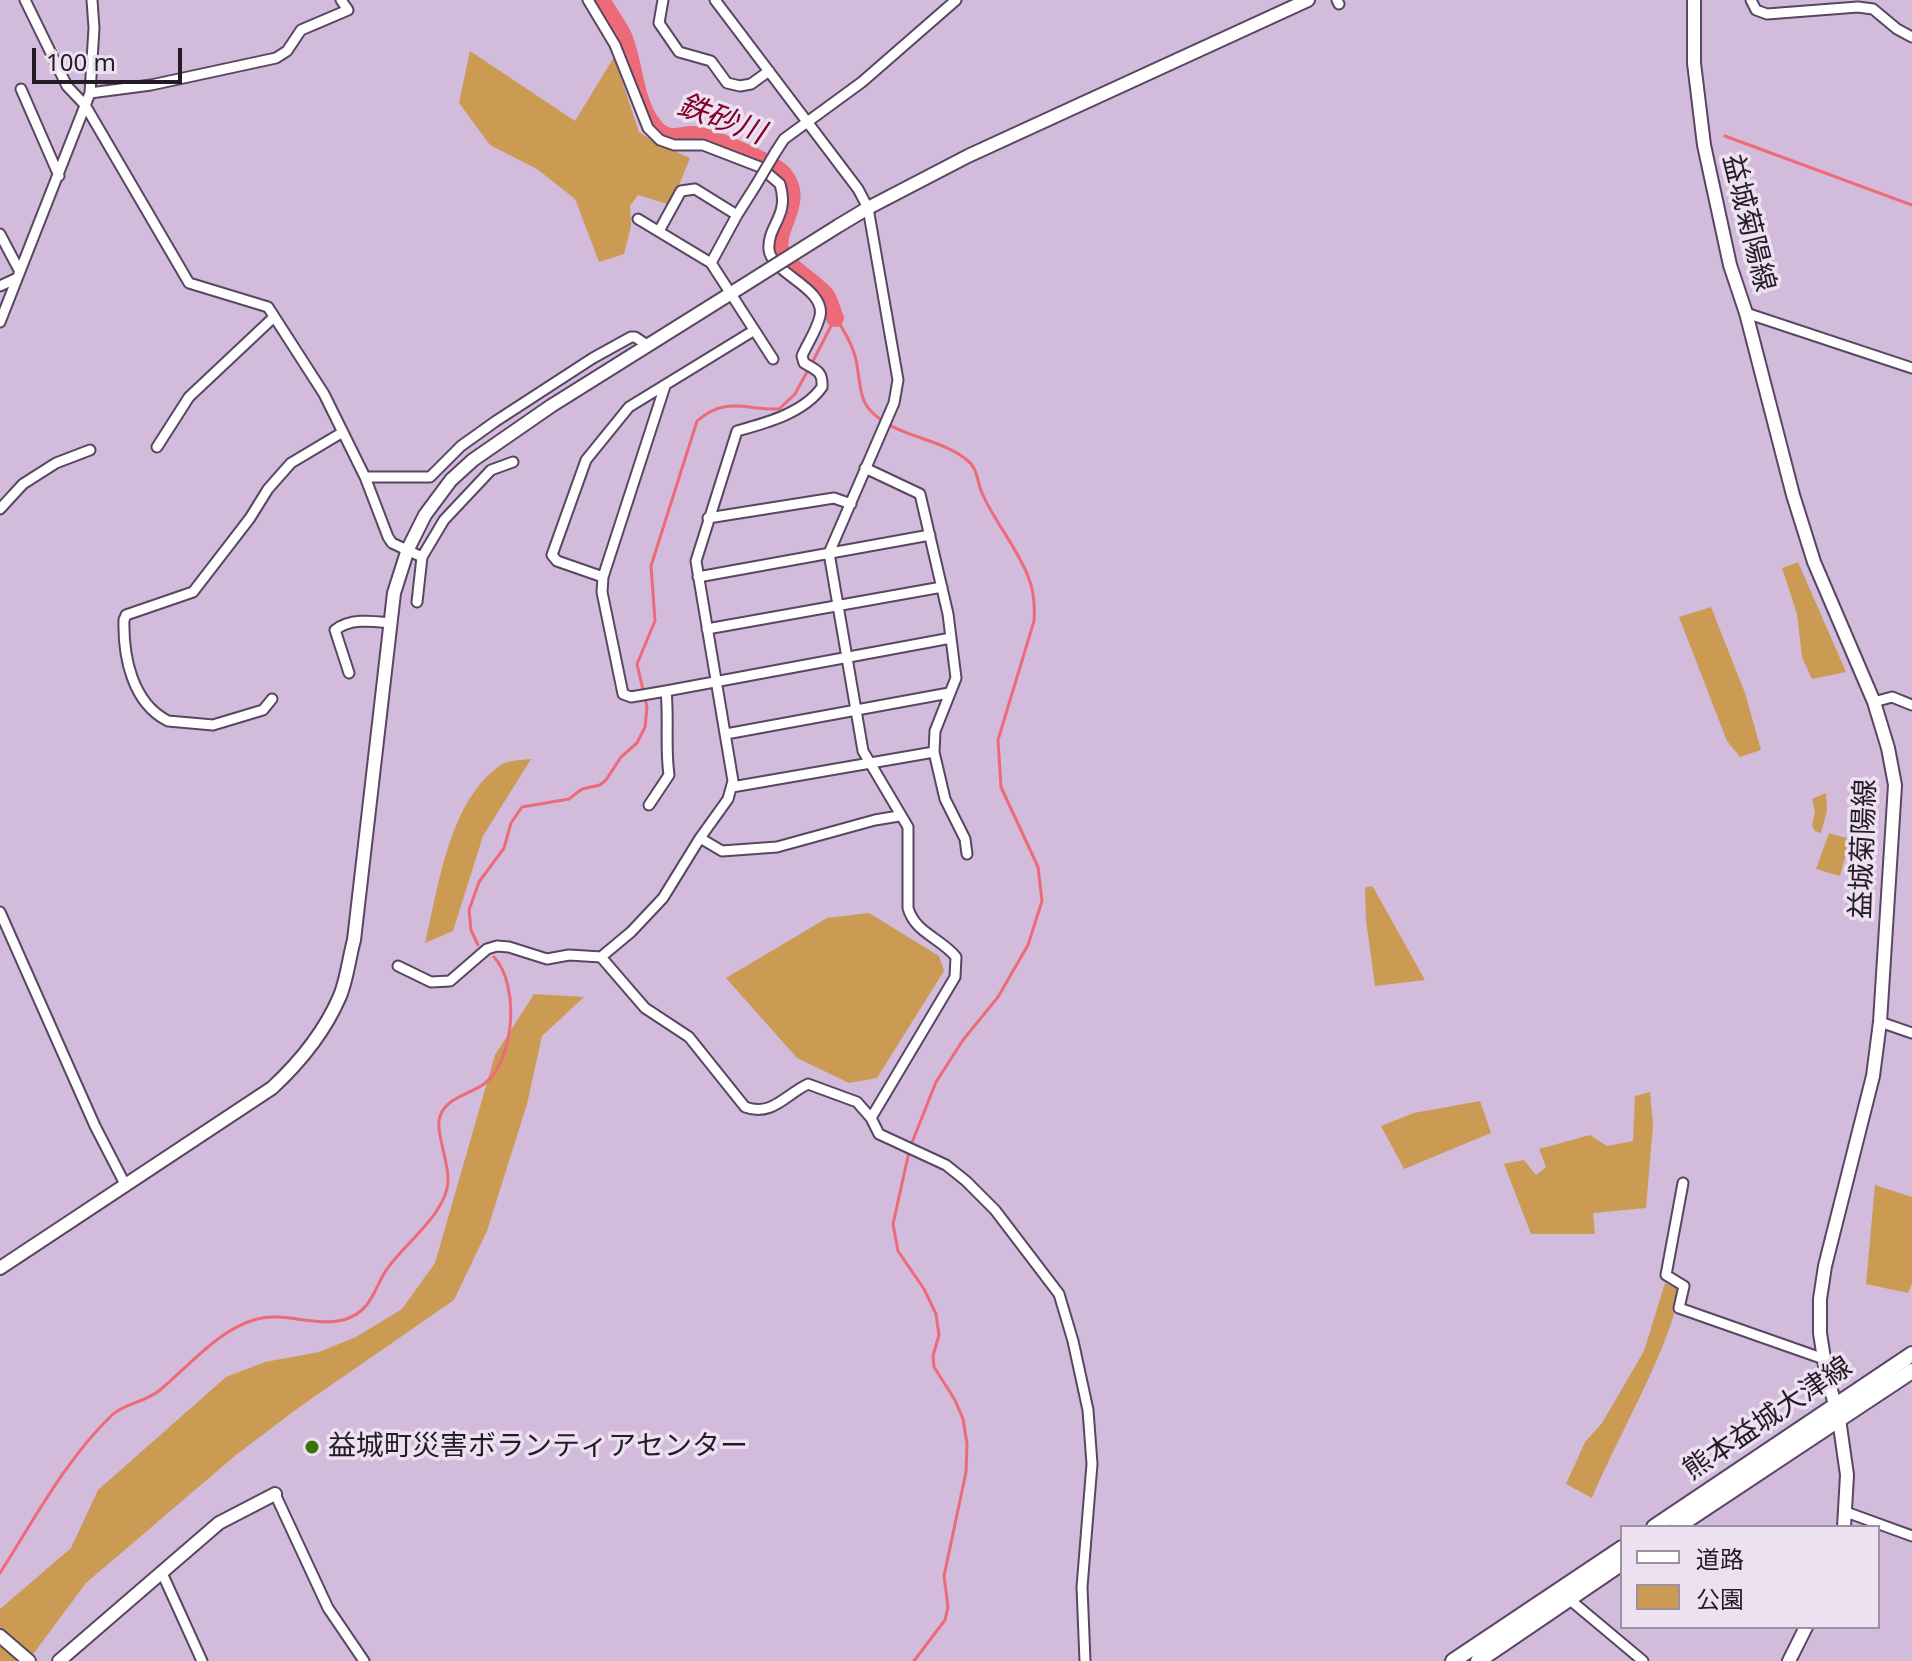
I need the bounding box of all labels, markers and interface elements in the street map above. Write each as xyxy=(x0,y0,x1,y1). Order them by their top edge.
scale bar xyxy=(36,32,186,82)
text: 100 m xyxy=(46,45,116,78)
water label: 鉄砂川 xyxy=(673,88,769,152)
street label: 益城菊陽線 xyxy=(1715,151,1781,295)
street label: 益城菊陽線 xyxy=(1845,778,1883,920)
street label: 熊本益城大津線 xyxy=(1677,1350,1859,1488)
place label: 益城町災害ボランティアセンター xyxy=(328,1430,748,1464)
marker: 益城町災害ボランティアセンター xyxy=(303,1438,321,1456)
legend xyxy=(1620,1525,1880,1629)
text: 道路 xyxy=(1696,1542,1744,1575)
text: 公園 xyxy=(1696,1582,1744,1615)

